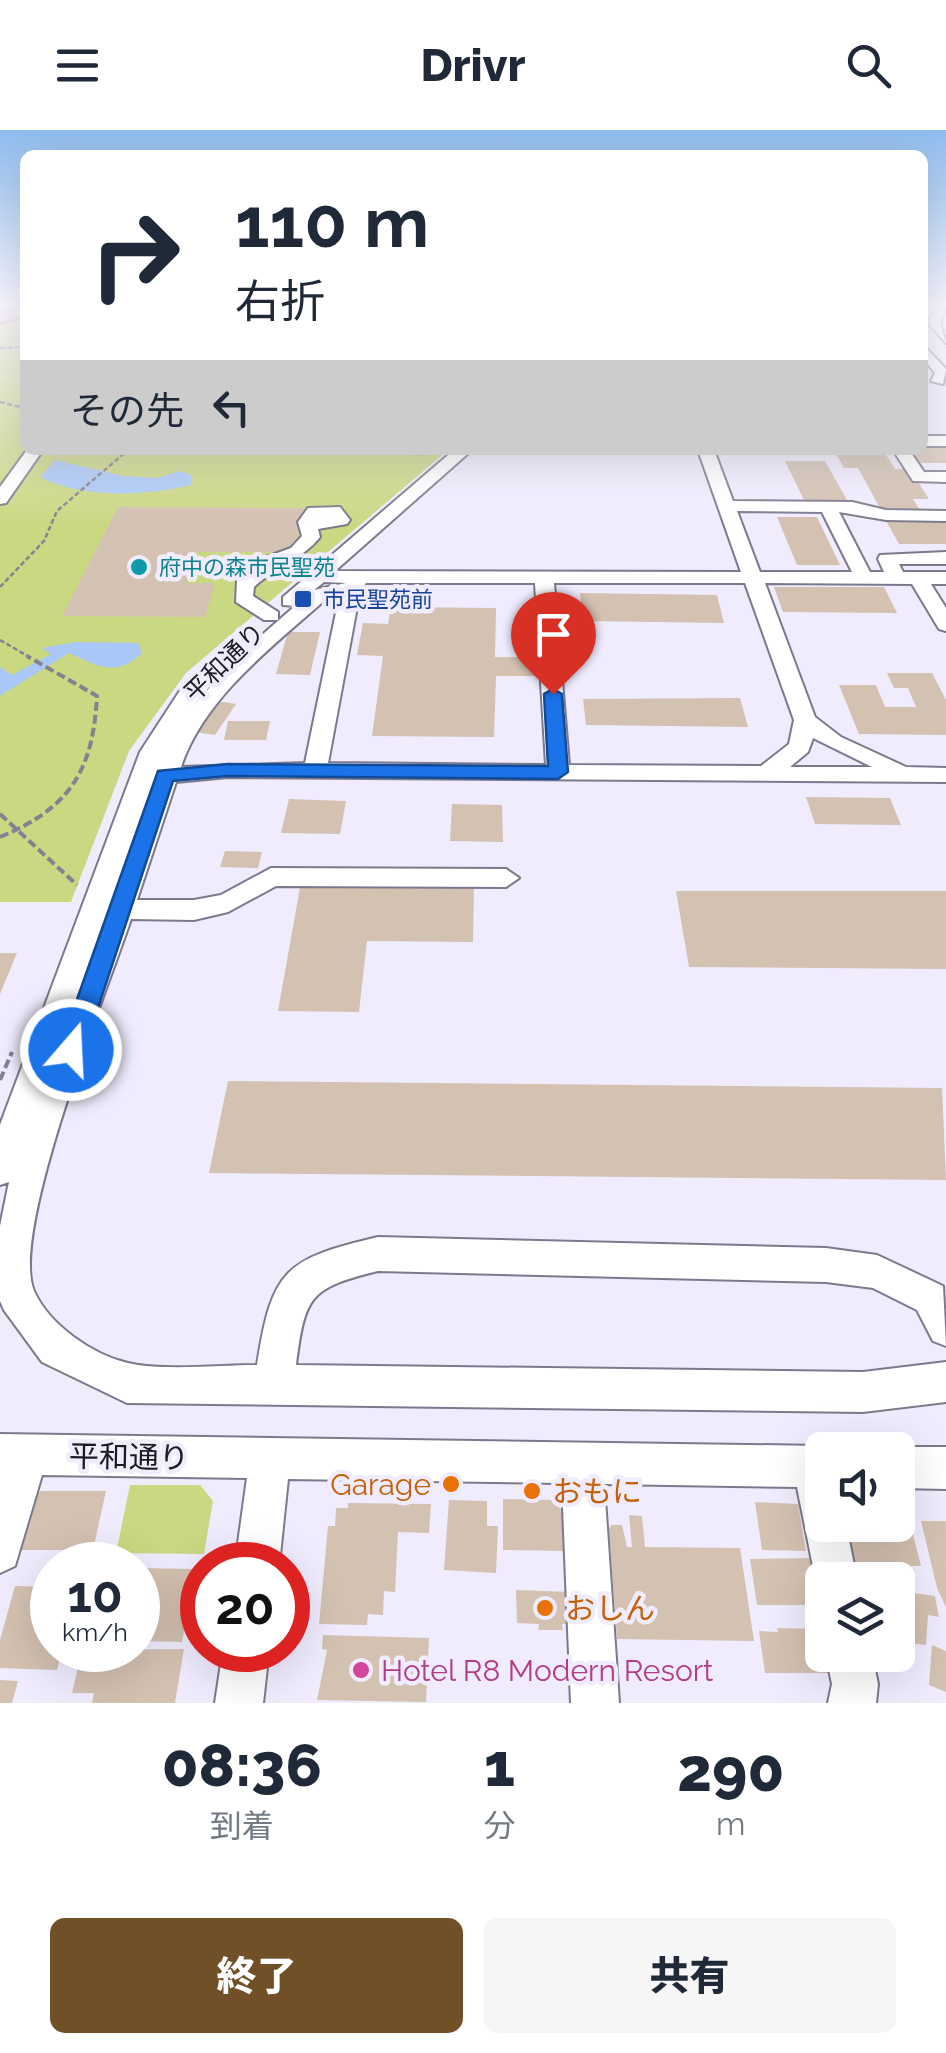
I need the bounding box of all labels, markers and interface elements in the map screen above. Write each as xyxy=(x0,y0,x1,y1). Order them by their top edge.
icon: menu xyxy=(50,38,105,93)
icon: search xyxy=(841,38,896,93)
text: Drivr xyxy=(420,39,526,92)
text: 110 m xyxy=(235,181,429,263)
icon: right xyxy=(70,190,200,320)
text: 右折 xyxy=(235,275,325,328)
icon: left xyxy=(204,380,259,435)
text: その先 xyxy=(70,388,184,433)
place label: 府中の森市民聖苑 xyxy=(159,554,335,580)
marker: 府中の森市民聖苑 xyxy=(128,556,150,578)
place label: 市民聖苑前 xyxy=(323,586,433,612)
marker: 市民聖苑前 xyxy=(292,588,314,610)
pin xyxy=(511,592,596,695)
icon: arrive xyxy=(526,607,581,662)
street label: 平和通り xyxy=(178,616,270,708)
position arrow xyxy=(19,998,123,1102)
map controls xyxy=(805,1432,915,1672)
button: sound xyxy=(805,1432,915,1542)
street label: 平和通り xyxy=(69,1438,189,1476)
place label: Garage xyxy=(330,1467,431,1502)
marker: Garage xyxy=(440,1473,462,1495)
place label: おもに xyxy=(552,1474,642,1509)
marker: おもに xyxy=(521,1480,543,1502)
speed limit sign: 20 xyxy=(180,1542,310,1672)
button: layers xyxy=(805,1562,915,1672)
text: 10 xyxy=(67,1565,123,1624)
place label: おしん xyxy=(565,1591,655,1626)
marker: おしん xyxy=(534,1597,556,1619)
text: km/h xyxy=(62,1617,128,1647)
place label: Hotel R8 Modern Resort xyxy=(381,1653,713,1688)
marker: Hotel R8 Modern Resort xyxy=(350,1659,372,1681)
text: 08:36 xyxy=(162,1730,322,1800)
text: 1 xyxy=(484,1730,515,1800)
text: 290 xyxy=(677,1735,784,1805)
text: m xyxy=(716,1805,746,1842)
text: 到着 xyxy=(210,1807,274,1844)
text: 分 xyxy=(484,1807,516,1844)
button: 終了 xyxy=(50,1918,463,2033)
button: 共有 xyxy=(483,1918,896,2033)

